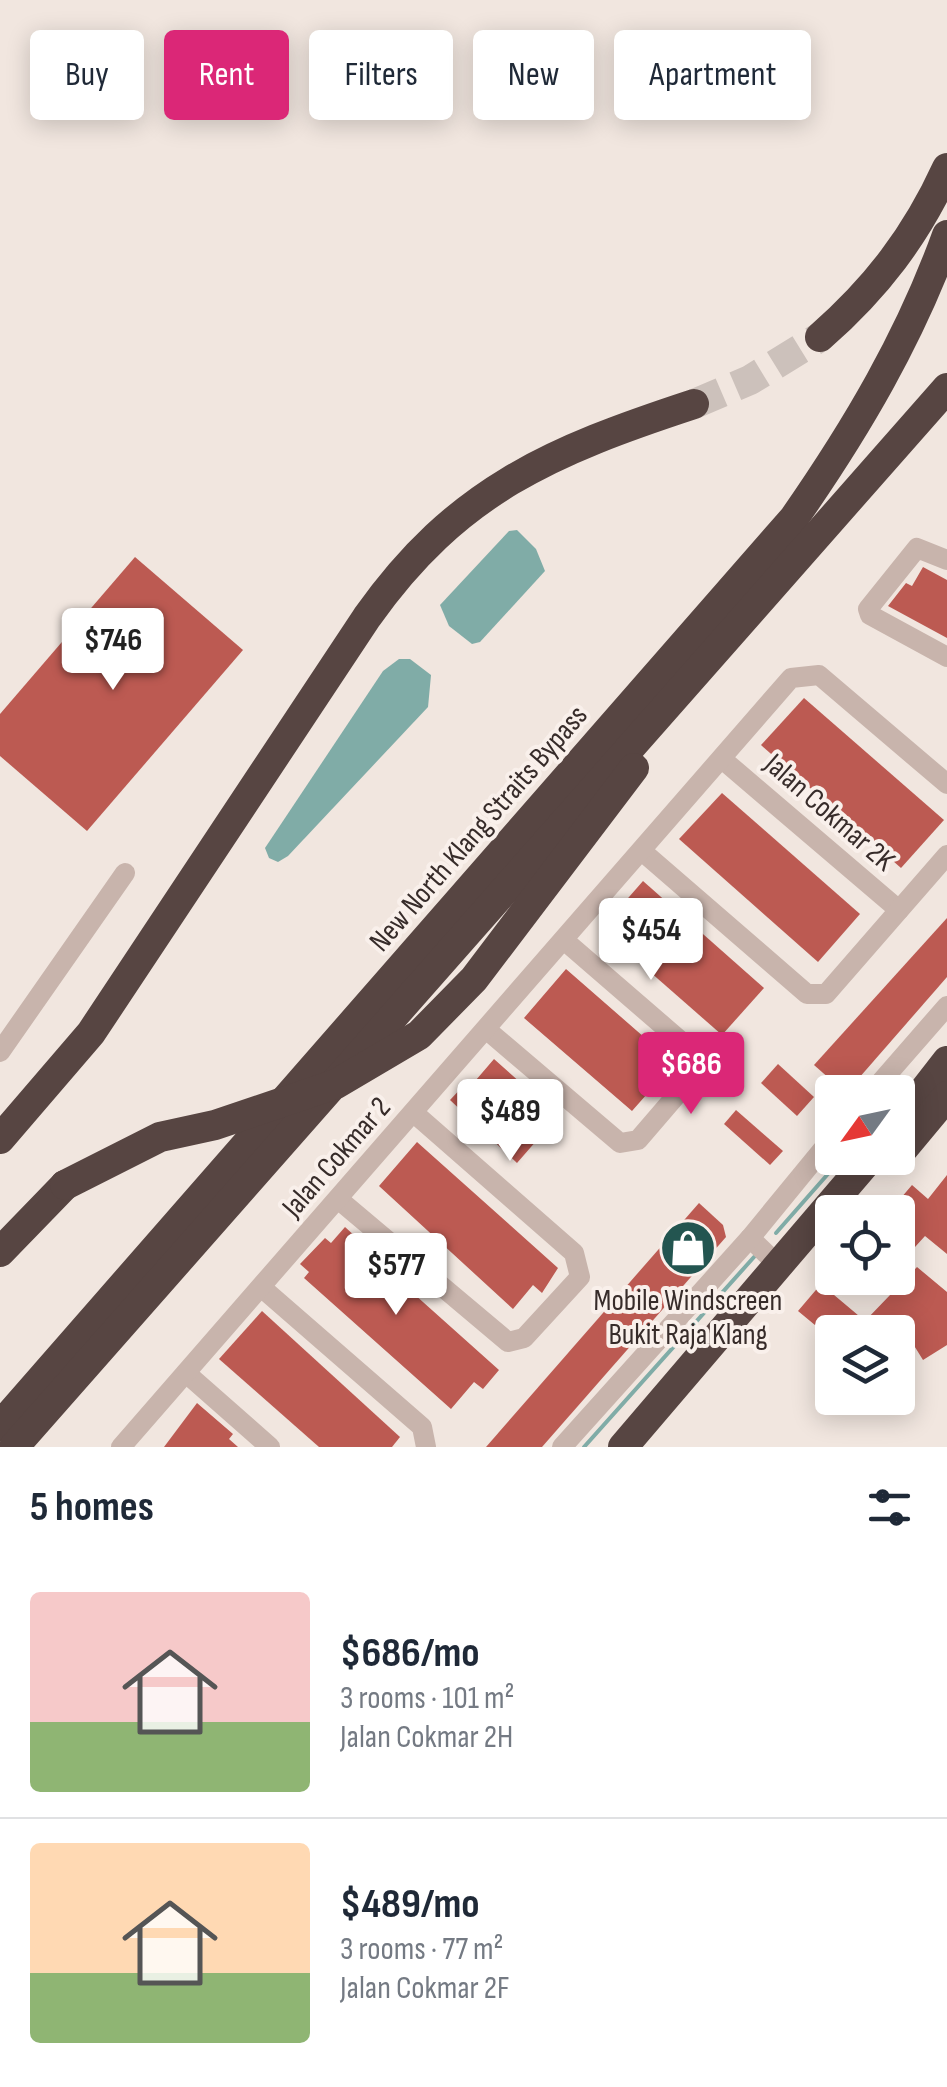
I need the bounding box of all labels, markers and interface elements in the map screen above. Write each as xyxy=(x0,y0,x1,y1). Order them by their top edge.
chip: Buy xyxy=(30,30,144,120)
chip: Rent xyxy=(164,30,289,120)
chip: Filters xyxy=(309,30,453,120)
chip: New xyxy=(473,30,594,120)
chip: Apartment xyxy=(614,30,811,120)
pin: $746 xyxy=(54,608,172,693)
text: $746 xyxy=(84,621,142,660)
street label: New North Klang Straits Bypass xyxy=(362,698,595,959)
street label: Jalan Cokmar 2K xyxy=(756,746,902,879)
pin: $454 xyxy=(592,898,710,983)
text: $454 xyxy=(621,911,681,950)
pin: $686 xyxy=(632,1032,750,1117)
text: $686 xyxy=(660,1045,722,1084)
north arrow xyxy=(815,1075,915,1175)
map controls xyxy=(815,1075,915,1415)
pin: $489 xyxy=(451,1079,569,1164)
street label: Jalan Cokmar 2 xyxy=(274,1090,399,1226)
text: $489 xyxy=(479,1092,541,1131)
button: locate xyxy=(815,1195,915,1295)
shop icon: Mobile Windscreen Bukit Raja Klang xyxy=(658,1218,718,1278)
pin: $577 xyxy=(337,1233,455,1318)
text: $577 xyxy=(367,1246,425,1285)
place label: Mobile Windscreen Bukit Raja Klang xyxy=(594,1283,782,1353)
button: layers xyxy=(815,1315,915,1415)
icon: filters xyxy=(862,1480,917,1535)
text: 5 homes xyxy=(30,1482,154,1533)
text: $686/mo xyxy=(340,1628,480,1679)
icon: home xyxy=(110,1632,230,1752)
text: 3 rooms · 101 m² xyxy=(340,1679,515,1718)
text: Jalan Cokmar 2H xyxy=(340,1718,513,1757)
text: $489/mo xyxy=(340,1879,480,1930)
icon: home xyxy=(110,1883,230,2003)
text: 3 rooms · 77 m² xyxy=(340,1930,504,1969)
text: Jalan Cokmar 2F xyxy=(340,1969,510,2008)

